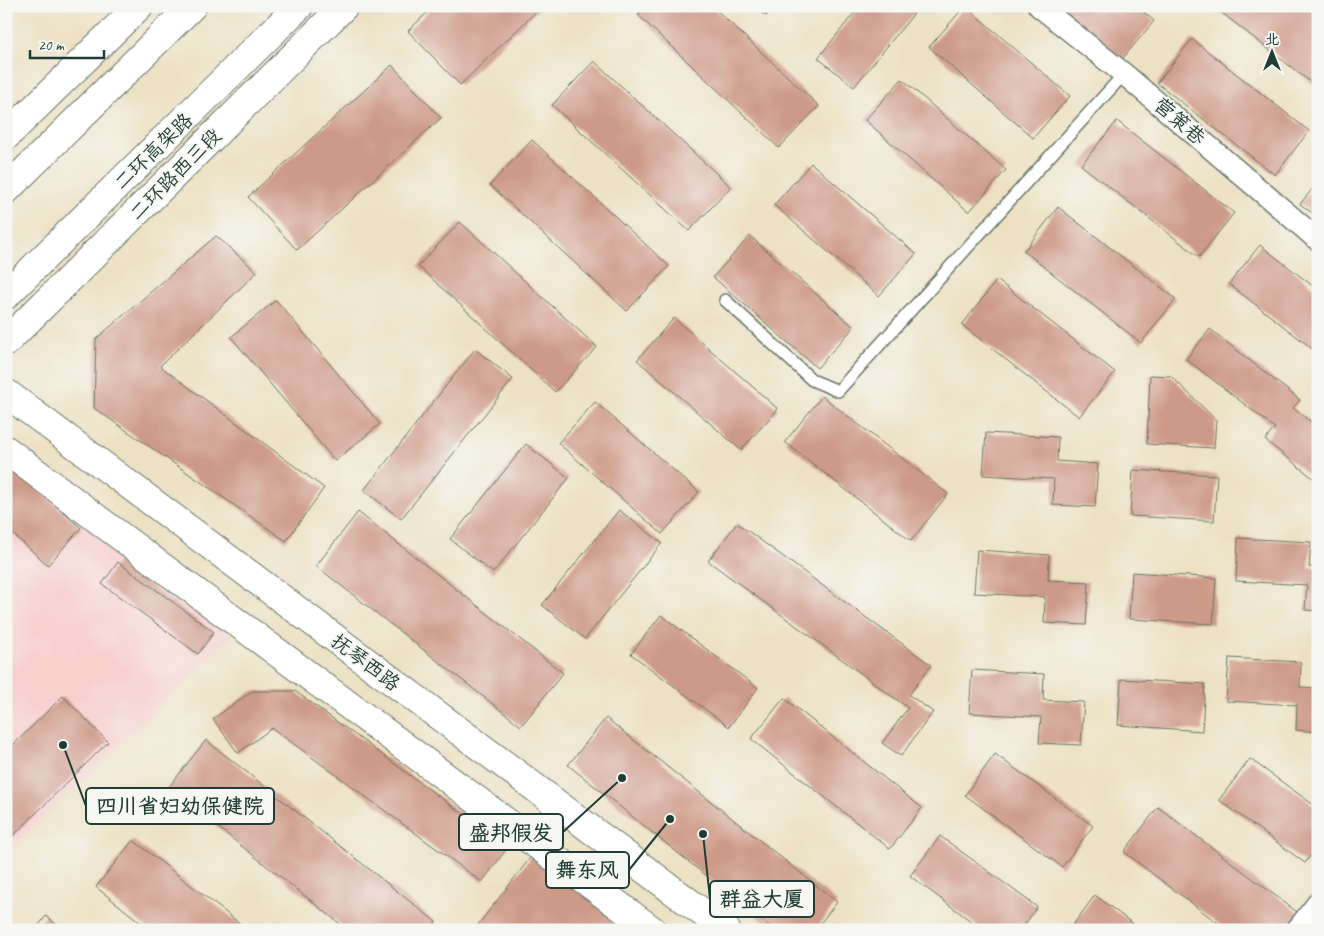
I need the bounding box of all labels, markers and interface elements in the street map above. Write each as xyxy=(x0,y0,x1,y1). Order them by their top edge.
scale bar xyxy=(30,28,104,60)
north arrow xyxy=(1246,28,1296,78)
text: 北 xyxy=(1265,31,1279,48)
text: 20 m xyxy=(38,36,65,55)
street label: 营策巷 xyxy=(1149,92,1211,151)
street label: 二环高架路 xyxy=(109,107,199,195)
street label: 二环路西三段 xyxy=(124,123,227,226)
street label: 抚琴西路 xyxy=(326,628,406,697)
callout: 四川省妇幼保健院 xyxy=(86,788,274,824)
text: 四川省妇幼保健院 xyxy=(96,793,264,819)
callout: 盛邦假发 xyxy=(459,814,563,850)
text: 盛邦假发 xyxy=(469,820,553,846)
callout: 舞东风 xyxy=(546,852,629,888)
text: 舞东风 xyxy=(556,857,619,883)
callout: 群益大厦 xyxy=(710,881,814,917)
text: 群益大厦 xyxy=(720,886,804,912)

